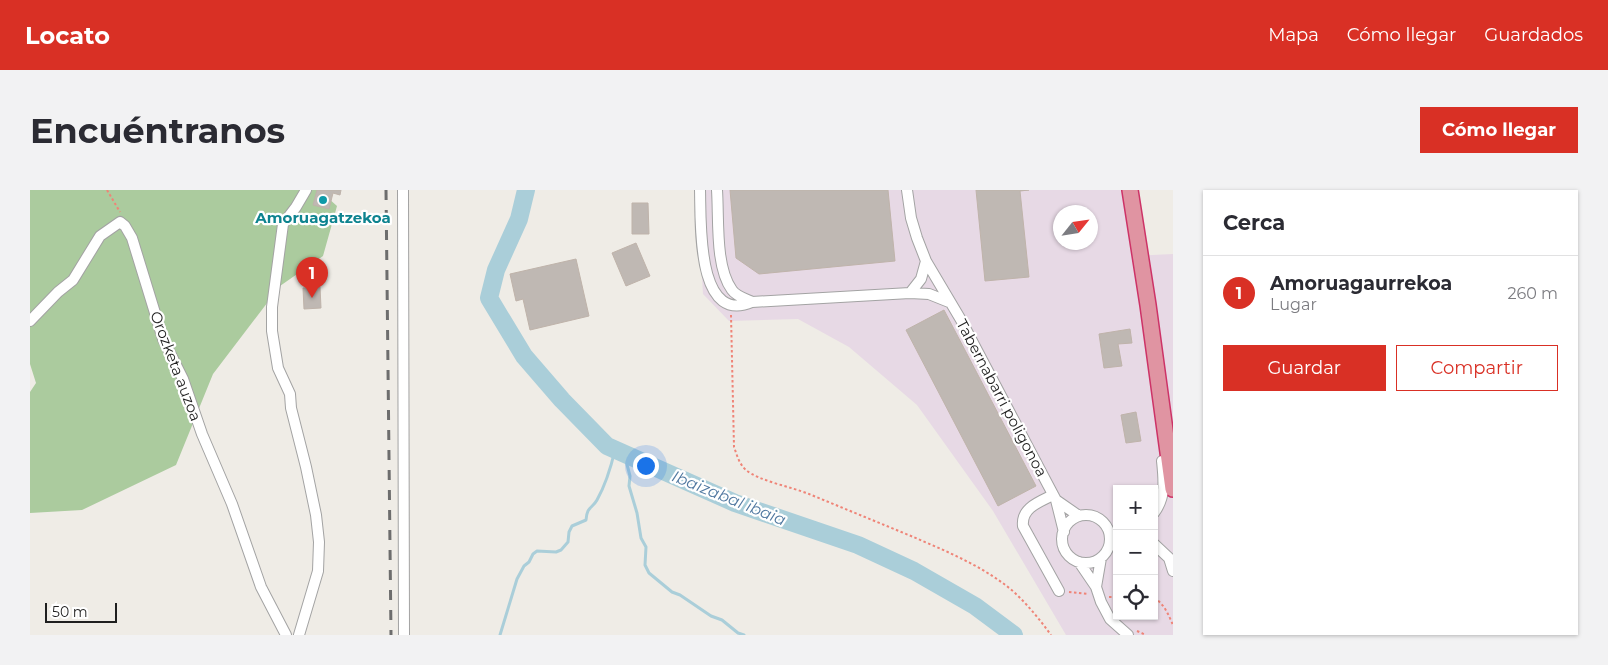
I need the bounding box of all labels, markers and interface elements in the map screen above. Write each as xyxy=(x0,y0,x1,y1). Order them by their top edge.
text: Locato xyxy=(25,21,110,50)
text: Mapa xyxy=(1268,24,1319,46)
text: Cómo llegar xyxy=(1347,24,1456,46)
text: Guardados xyxy=(1484,24,1583,46)
button: Cómo llegar xyxy=(1420,107,1578,153)
text: Encuéntranos xyxy=(30,109,285,152)
marker: Amoruagatzekoa xyxy=(317,194,329,206)
north arrow xyxy=(1053,205,1098,250)
place label: Amoruagatzekoa xyxy=(254,208,391,227)
text: Cerca xyxy=(1223,210,1285,235)
pin: 1 xyxy=(296,257,328,298)
text: Amoruagaurrekoa xyxy=(1270,272,1452,295)
text: 1 xyxy=(1236,284,1242,303)
text: 260 m xyxy=(1507,284,1558,303)
text: Lugar xyxy=(1270,295,1317,314)
street label: Orozketa auzoa xyxy=(146,308,206,424)
street label: Tabernabarri poligonoa xyxy=(952,316,1052,480)
button: Guardar xyxy=(1223,345,1386,391)
button: Compartir xyxy=(1396,345,1558,391)
your location xyxy=(633,453,659,479)
water label: Ibaizabal ibaia xyxy=(669,467,789,530)
map controls xyxy=(1113,485,1158,620)
button: + xyxy=(1113,485,1158,530)
button: − xyxy=(1113,530,1158,575)
button: locate xyxy=(1113,575,1158,620)
scale bar xyxy=(45,600,118,623)
text: 50 m xyxy=(52,603,88,621)

